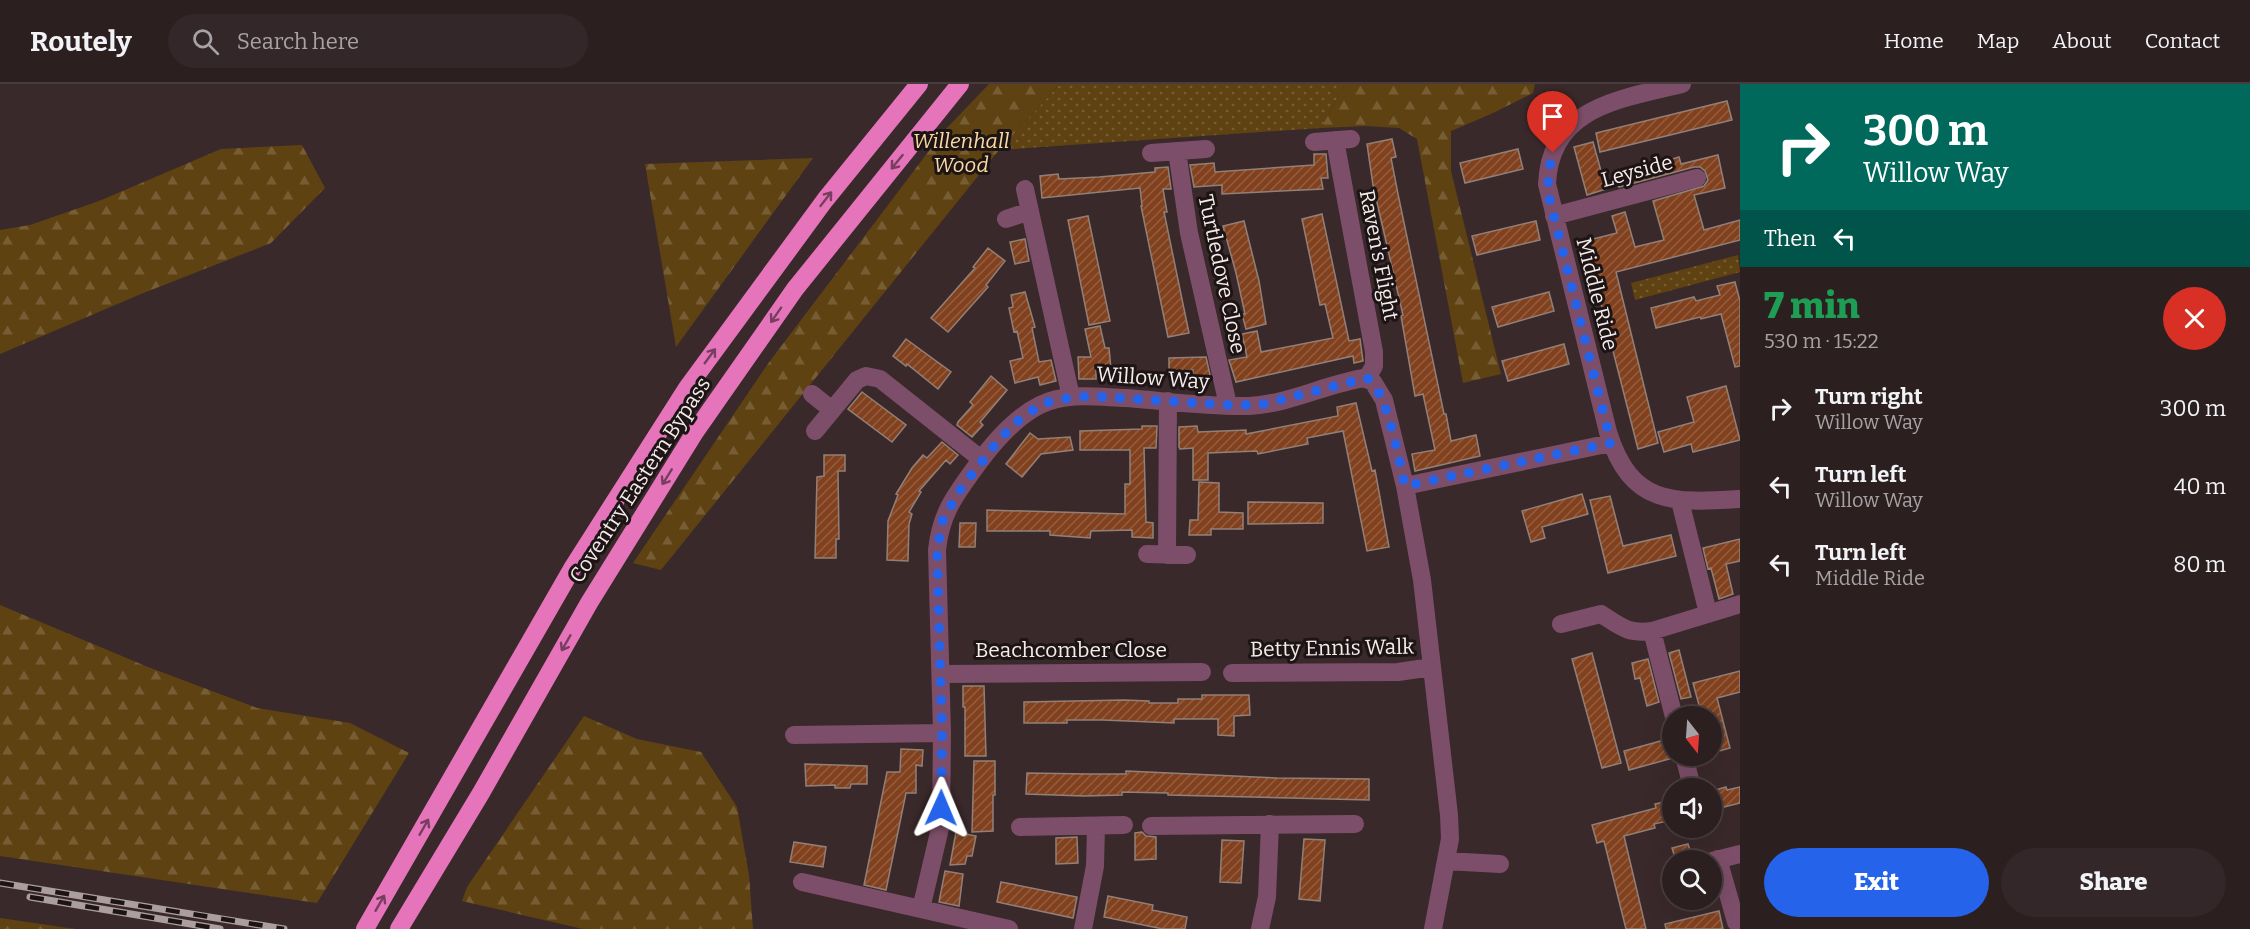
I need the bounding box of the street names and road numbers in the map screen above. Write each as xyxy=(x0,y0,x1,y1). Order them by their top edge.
street label: Leyside xyxy=(1598,149,1676,193)
street label: Raven's Flight xyxy=(1354,187,1405,323)
street label: Turtledove Close xyxy=(1192,192,1252,356)
street label: Middle Ride xyxy=(1570,235,1624,353)
street label: Willow Way xyxy=(1096,361,1211,395)
street label: Coventry Eastern Bypass xyxy=(564,372,716,588)
street label: Betty Ennis Walk xyxy=(1250,634,1414,662)
street label: Beachcomber Close xyxy=(975,637,1167,663)

